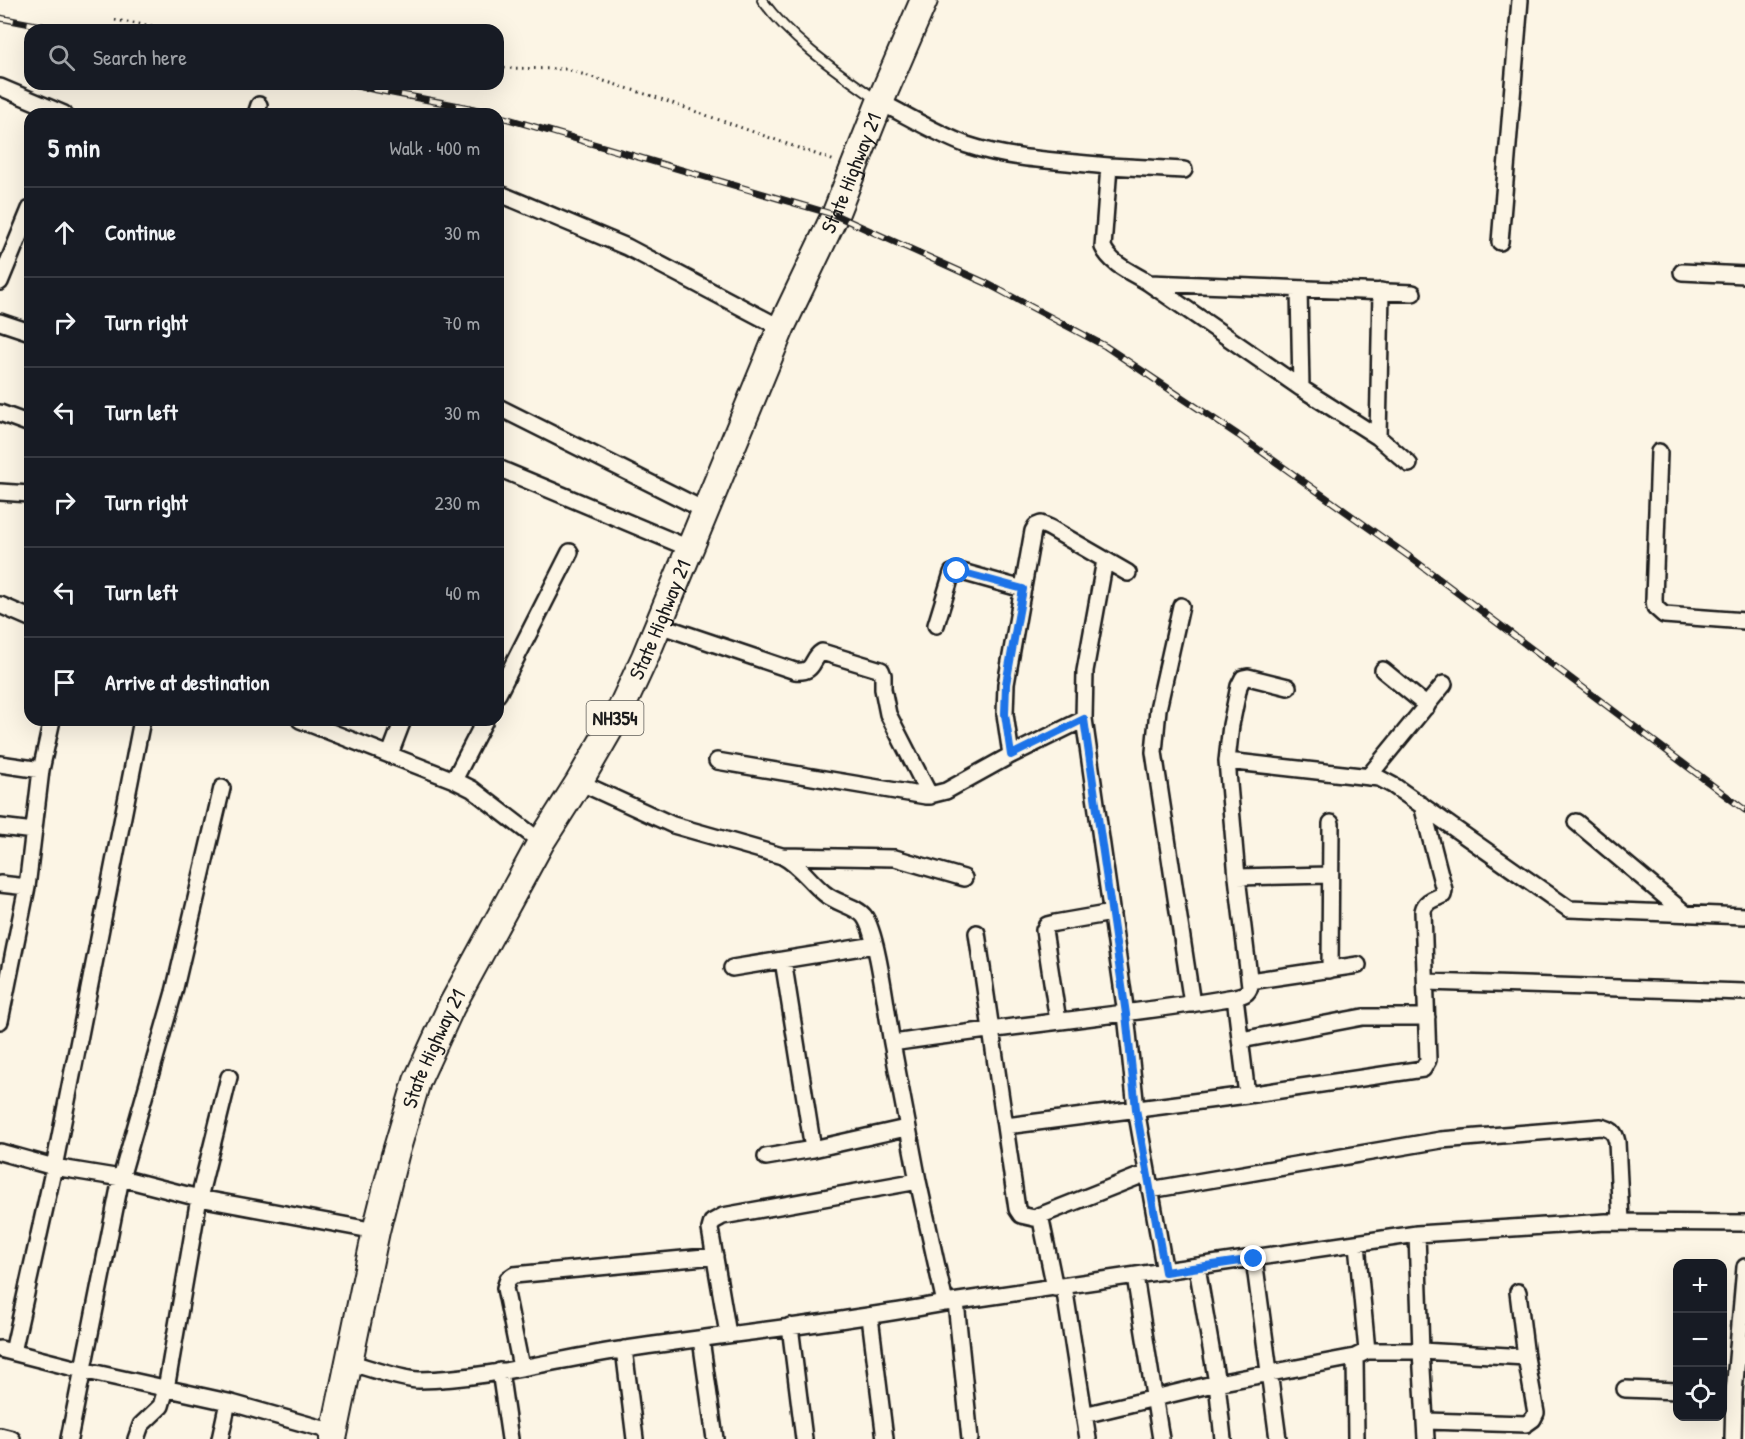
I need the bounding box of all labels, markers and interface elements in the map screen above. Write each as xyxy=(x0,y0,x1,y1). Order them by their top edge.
search box xyxy=(24,24,504,90)
icon: search xyxy=(45,41,78,74)
text: Search here xyxy=(93,42,187,72)
street label: State Highway 21 xyxy=(813,109,888,238)
text: 5 min xyxy=(48,130,100,165)
text: Walk · 400 m xyxy=(389,134,480,161)
icon: ahead xyxy=(48,216,81,249)
text: Continue xyxy=(105,217,176,247)
text: 30 m xyxy=(444,219,480,246)
icon: right xyxy=(48,306,81,339)
text: Turn right xyxy=(105,307,188,337)
text: 70 m xyxy=(443,309,480,336)
icon: left xyxy=(48,396,81,429)
text: Turn left xyxy=(105,397,178,427)
text: 30 m xyxy=(444,399,480,426)
icon: right xyxy=(48,486,81,519)
text: Turn right xyxy=(105,487,188,517)
text: 230 m xyxy=(435,489,480,516)
street label: State Highway 21 xyxy=(621,555,698,684)
route start xyxy=(943,557,969,583)
icon: left xyxy=(48,576,81,609)
text: Turn left xyxy=(105,577,178,607)
text: 40 m xyxy=(445,579,480,606)
icon: arrive xyxy=(48,666,81,699)
text: Arrive at destination xyxy=(105,667,270,697)
road number: NH354 xyxy=(586,701,644,735)
street label: State Highway 21 xyxy=(395,984,472,1111)
route end xyxy=(1240,1245,1266,1271)
map controls xyxy=(1673,1259,1727,1421)
button: + xyxy=(1673,1259,1727,1313)
button: − xyxy=(1673,1313,1727,1367)
button: locate xyxy=(1673,1367,1727,1421)

